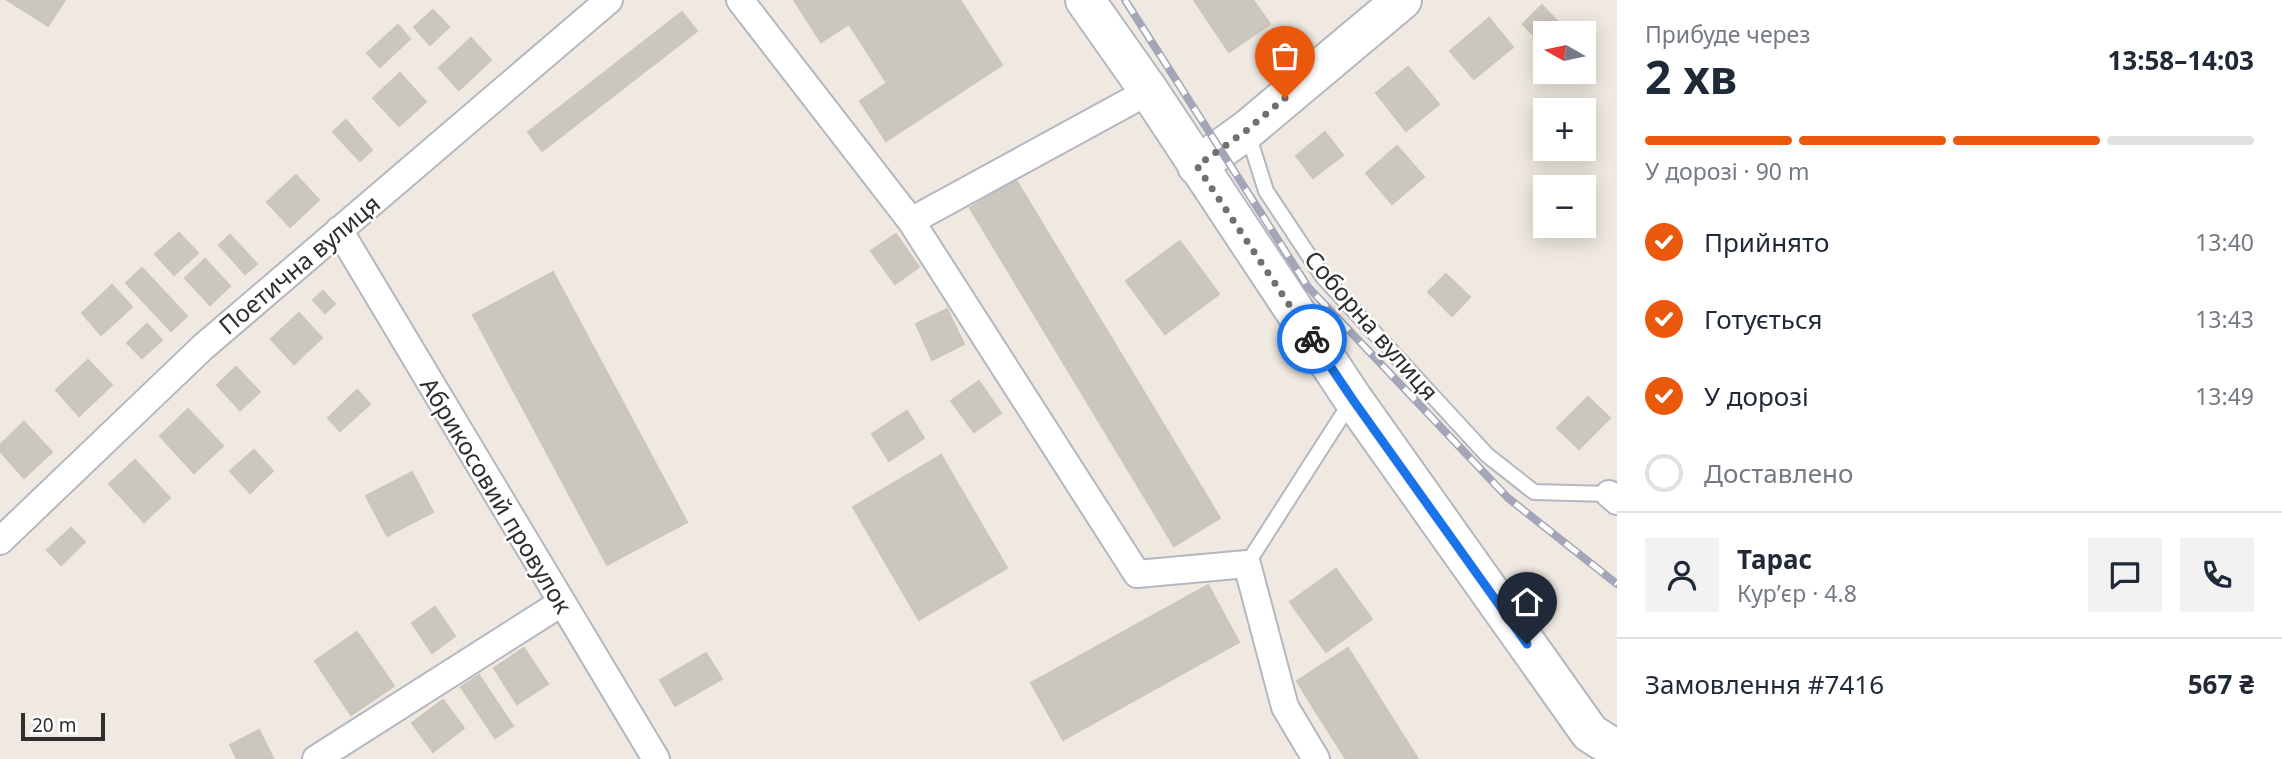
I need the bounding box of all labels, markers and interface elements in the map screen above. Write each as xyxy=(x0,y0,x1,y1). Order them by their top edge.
text: Прибуде через xyxy=(1645,18,1810,50)
north arrow xyxy=(1533,21,1596,84)
map controls xyxy=(1533,21,1596,238)
pin xyxy=(1255,26,1315,98)
icon: bag xyxy=(1266,37,1304,75)
text: 13:58–14:03 xyxy=(2107,42,2254,78)
text: 2 хв xyxy=(1645,45,1737,107)
button: + xyxy=(1533,98,1596,161)
text: У дорозі · 90 m xyxy=(1645,155,1810,187)
button: − xyxy=(1533,175,1596,238)
street label: Поетична вулиця xyxy=(211,187,387,341)
icon: check xyxy=(1645,223,1683,261)
text: Прийнято xyxy=(1704,224,1829,260)
text: 13:40 xyxy=(2195,226,2254,258)
street label: Соборна вулиця xyxy=(1298,243,1446,407)
icon: check xyxy=(1645,300,1683,338)
text: Готується xyxy=(1704,301,1823,337)
text: 13:43 xyxy=(2195,303,2254,335)
courier xyxy=(1277,304,1347,374)
icon: bike xyxy=(1293,320,1331,358)
street label: Абрикосовий провулок xyxy=(413,371,581,619)
icon: check xyxy=(1645,377,1683,415)
text: У дорозі xyxy=(1704,378,1809,414)
text: 13:49 xyxy=(2195,380,2254,412)
text: Доставлено xyxy=(1704,455,1853,491)
button: person xyxy=(1645,538,1719,612)
button: chat xyxy=(2088,538,2162,612)
button: phone xyxy=(2180,538,2254,612)
text: Тарас xyxy=(1737,541,1812,577)
pin xyxy=(1497,572,1557,644)
text: Кур’єр · 4.8 xyxy=(1737,577,1857,609)
icon: home xyxy=(1508,583,1546,621)
text: Замовлення #7416 xyxy=(1645,666,1884,702)
text: 567 ₴ xyxy=(2188,666,2254,702)
scale bar xyxy=(21,710,105,742)
text: 20 m xyxy=(32,712,76,738)

